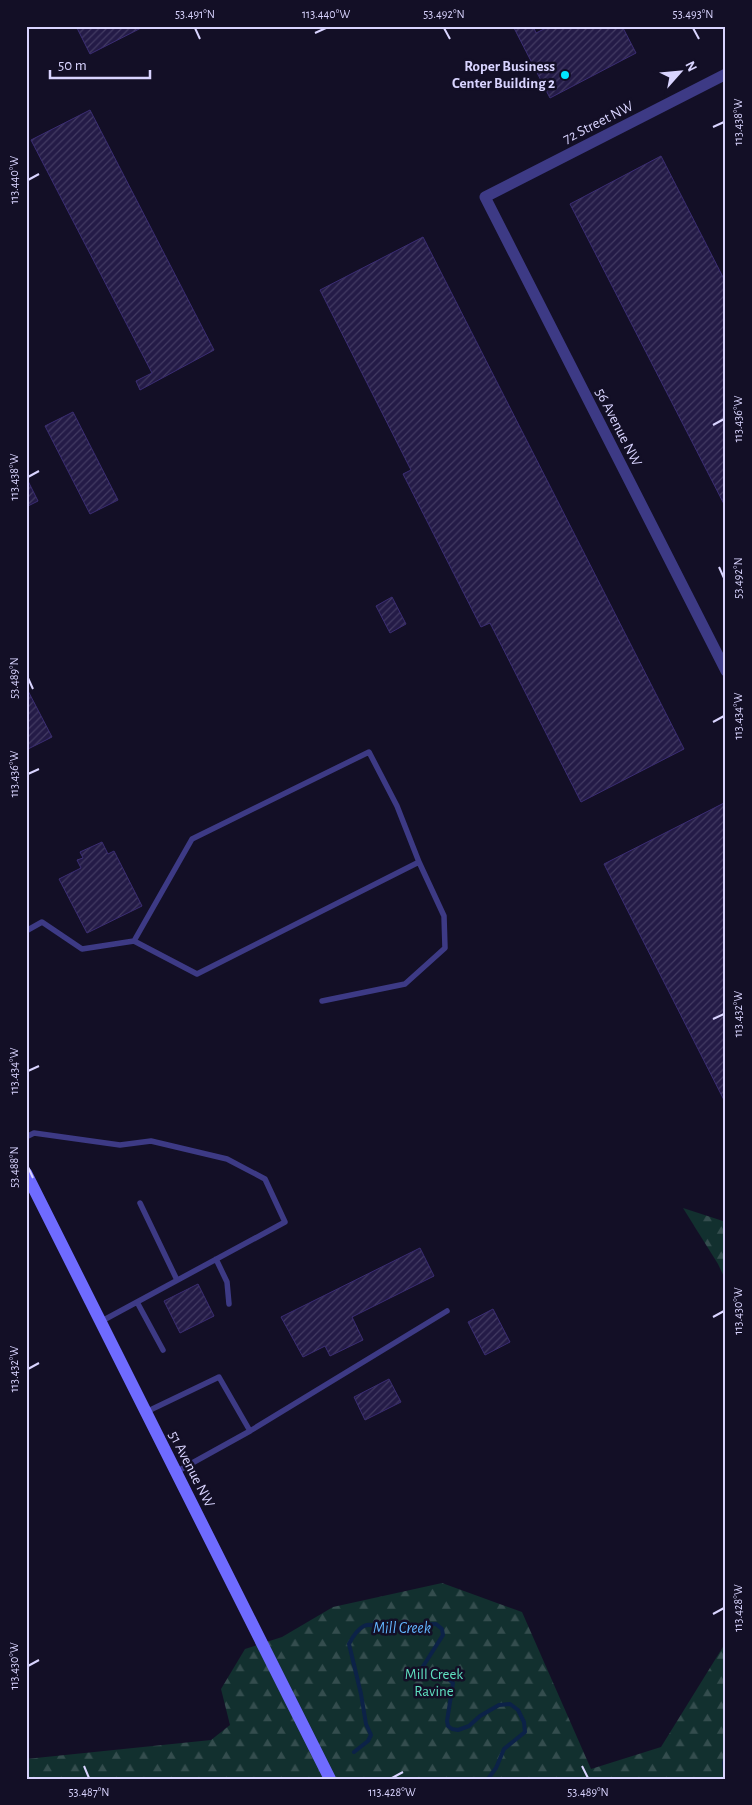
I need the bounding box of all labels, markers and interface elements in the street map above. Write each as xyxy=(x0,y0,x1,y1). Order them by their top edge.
text: 53.491°N xyxy=(175,8,215,20)
text: 113.440°W xyxy=(302,8,350,20)
text: 53.492°N xyxy=(423,8,465,20)
text: 53.493°N xyxy=(673,8,713,20)
scale bar xyxy=(50,48,150,80)
north arrow xyxy=(654,48,704,98)
text: 50 m xyxy=(58,58,87,73)
place label: Roper Business Center Building 2 xyxy=(452,59,555,91)
text: N xyxy=(682,59,699,74)
marker: Roper Business Center Building 2 xyxy=(559,69,571,81)
street label: 72 Street NW xyxy=(561,98,636,147)
text: 113.438°W xyxy=(732,98,744,145)
text: 113.440°W xyxy=(8,156,20,204)
street label: 56 Avenue NW xyxy=(592,386,645,469)
text: 113.436°W xyxy=(732,395,744,442)
text: 113.438°W xyxy=(8,453,20,500)
text: 53.492°N xyxy=(732,557,744,599)
text: 53.489°N xyxy=(8,657,20,699)
text: 113.434°W xyxy=(732,692,744,739)
text: 113.436°W xyxy=(8,750,20,797)
text: 113.432°W xyxy=(732,990,744,1037)
text: 113.434°W xyxy=(8,1047,20,1094)
text: 53.488°N xyxy=(8,1146,20,1188)
text: 113.430°W xyxy=(732,1287,744,1335)
text: 113.432°W xyxy=(8,1345,20,1392)
street label: 51 Avenue NW xyxy=(166,1429,217,1510)
text: 113.428°W xyxy=(732,1584,744,1632)
water label: Mill Creek xyxy=(373,1620,431,1636)
text: 113.430°W xyxy=(8,1642,20,1690)
park label: Mill Creek Ravine xyxy=(405,1667,463,1699)
text: 53.487°N xyxy=(69,1786,109,1798)
text: 113.428°W xyxy=(368,1786,416,1798)
text: 53.489°N xyxy=(567,1786,609,1798)

